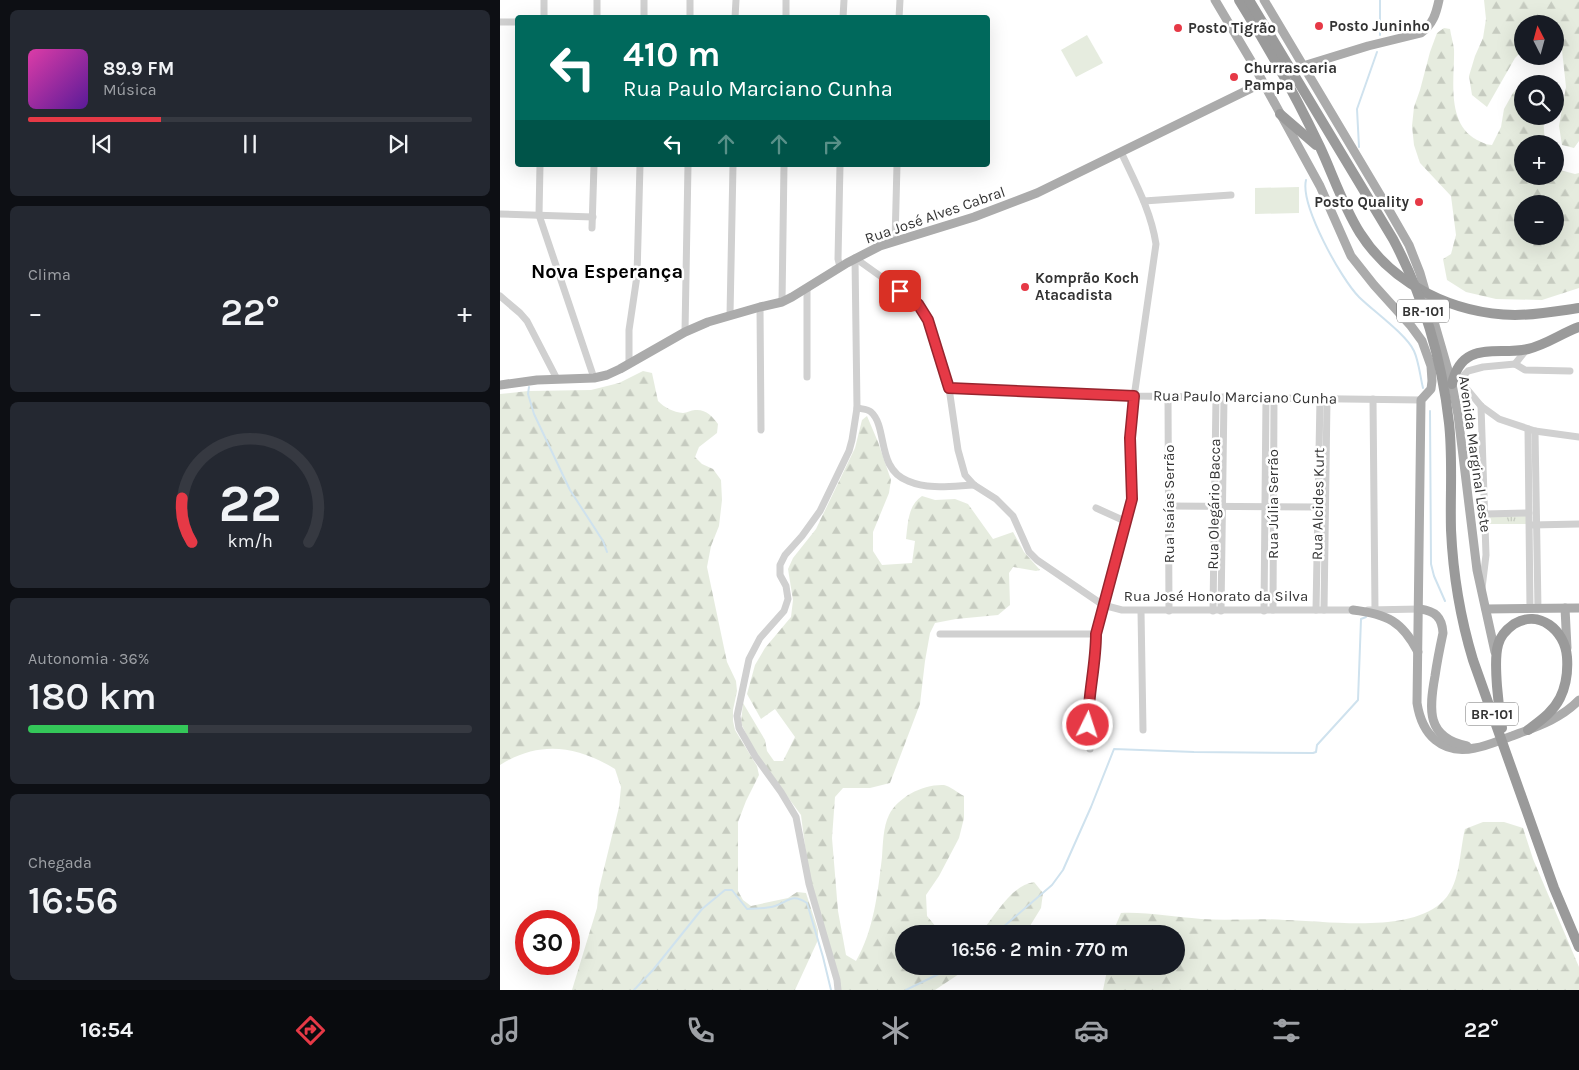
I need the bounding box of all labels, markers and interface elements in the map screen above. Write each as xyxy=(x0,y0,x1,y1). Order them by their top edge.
north arrow xyxy=(1514,15,1564,65)
map controls xyxy=(1514,15,1564,245)
place label: Posto Juninho xyxy=(1329,17,1430,35)
place label: Posto Tigrão xyxy=(1188,19,1276,37)
marker: Posto Juninho xyxy=(1313,20,1325,32)
marker: Posto Tigrão xyxy=(1172,22,1184,34)
text: 410 m xyxy=(623,34,721,75)
icon: left xyxy=(540,35,605,100)
text: 89.9 FM xyxy=(103,58,174,80)
place label: Churrascaria Pampa xyxy=(1244,59,1337,94)
marker: Churrascaria Pampa xyxy=(1228,71,1240,83)
button: search xyxy=(1514,75,1564,125)
text: Rua Paulo Marciano Cunha xyxy=(623,76,893,102)
text: Música xyxy=(103,80,156,99)
icon: previous xyxy=(88,130,116,158)
icon: pause xyxy=(236,130,264,158)
icon: next xyxy=(384,130,412,158)
icon: left xyxy=(659,130,687,158)
icon: ahead xyxy=(712,130,740,158)
icon: ahead xyxy=(765,130,793,158)
icon: right xyxy=(818,130,846,158)
button: + xyxy=(1514,135,1564,185)
street label: Rua José Alves Cabral xyxy=(862,183,1008,247)
place label: Posto Quality xyxy=(1314,193,1409,211)
button: − xyxy=(1514,195,1564,245)
marker: Posto Quality xyxy=(1413,196,1425,208)
district label: Nova Esperança xyxy=(531,260,683,283)
text: Clima xyxy=(28,265,71,284)
place label: Komprão Koch Atacadista xyxy=(1035,269,1139,304)
pin xyxy=(879,270,921,312)
icon: arrive xyxy=(886,277,914,305)
marker: Komprão Koch Atacadista xyxy=(1019,281,1031,293)
text: 22° xyxy=(220,290,280,335)
text: − xyxy=(28,296,43,329)
text: + xyxy=(457,296,472,329)
road number: BR-101 xyxy=(1397,300,1449,322)
street label: Avenida Marginal Leste xyxy=(1455,375,1495,533)
street label: Rua Paulo Marciano Cunha xyxy=(1153,386,1337,408)
street label: Rua Olegário Bacca xyxy=(1204,438,1224,570)
street label: Rua Isaías Serrão xyxy=(1160,445,1178,563)
street label: Rua Alcides Kurt xyxy=(1308,447,1328,560)
street label: Rua Júlia Serrão xyxy=(1264,449,1282,559)
text: 22 xyxy=(219,473,281,534)
text: km/h xyxy=(227,531,273,552)
street label: Rua José Honorato da Silva xyxy=(1124,587,1308,605)
text: Autonomia · 36% xyxy=(28,649,149,668)
text: 180 km xyxy=(28,674,157,719)
position arrow xyxy=(1061,698,1113,750)
road number: BR-101 xyxy=(1466,702,1518,726)
text: Chegada xyxy=(28,853,92,872)
text: 16:56 xyxy=(28,878,118,923)
speed limit sign: 30 xyxy=(515,910,580,975)
text: 16:56 · 2 min · 770 m xyxy=(952,939,1128,961)
icon: directions xyxy=(293,1013,328,1048)
icon: music xyxy=(488,1013,523,1048)
icon: phone xyxy=(683,1013,718,1048)
icon: climate xyxy=(878,1013,913,1048)
icon: car xyxy=(1074,1013,1109,1048)
icon: filters xyxy=(1269,1013,1304,1048)
text: 16:54 xyxy=(80,1017,133,1043)
text: 22° xyxy=(1464,1017,1499,1043)

